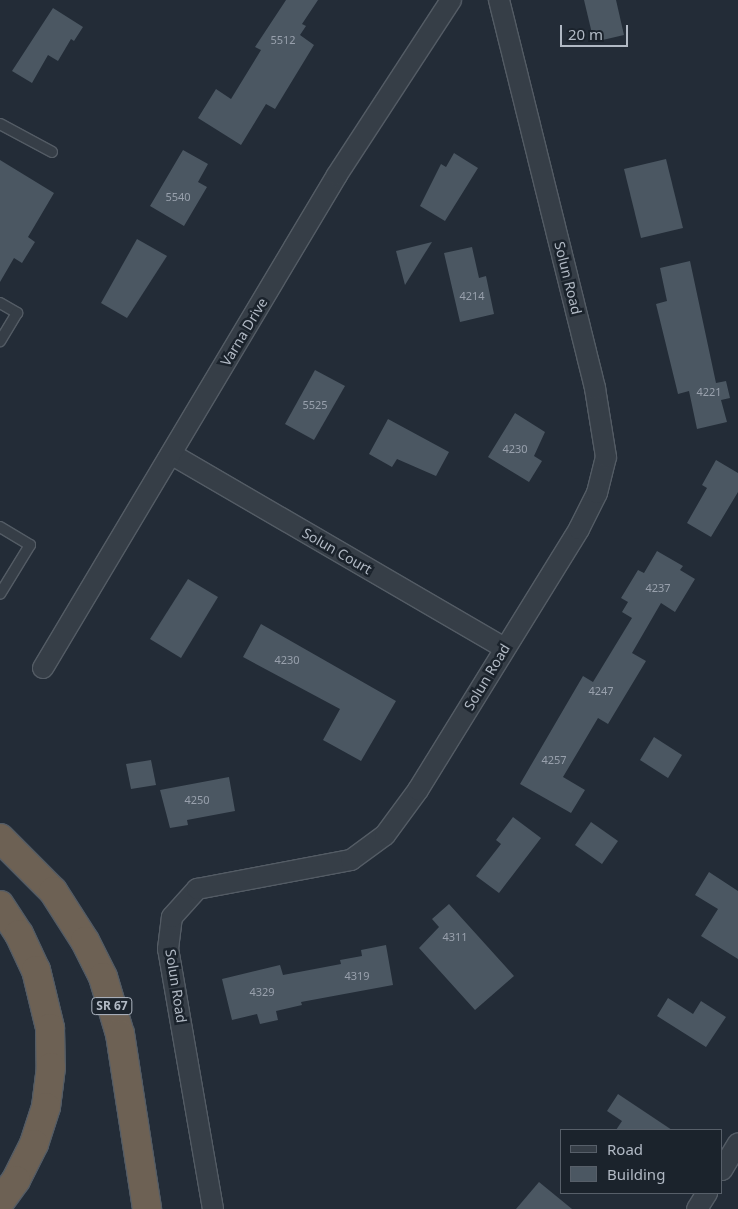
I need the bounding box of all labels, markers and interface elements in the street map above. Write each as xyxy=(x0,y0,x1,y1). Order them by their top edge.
scale bar xyxy=(563,15,630,47)
text: 20 m xyxy=(568,24,603,44)
house number: 5512 xyxy=(270,33,296,47)
house number: 5540 xyxy=(165,190,191,204)
street label: Solun Road xyxy=(551,240,585,316)
house number: 4214 xyxy=(459,289,485,303)
street label: Varna Drive xyxy=(217,295,271,369)
house number: 4221 xyxy=(696,385,722,399)
house number: 5525 xyxy=(302,398,328,412)
house number: 4230 xyxy=(502,442,528,456)
street label: Solun Court xyxy=(299,524,375,578)
house number: 4237 xyxy=(645,581,671,595)
street label: Solun Road xyxy=(461,641,513,713)
house number: 4230 xyxy=(274,653,300,667)
house number: 4247 xyxy=(588,684,614,698)
house number: 4257 xyxy=(541,753,567,767)
house number: 4250 xyxy=(184,793,210,807)
house number: 4311 xyxy=(442,930,468,944)
street label: Solun Road xyxy=(162,948,190,1024)
house number: 4319 xyxy=(344,969,370,983)
house number: 4329 xyxy=(249,985,275,999)
road number: SR 67 xyxy=(91,996,133,1016)
legend xyxy=(560,1129,723,1194)
text: Road xyxy=(607,1139,643,1159)
text: Building xyxy=(607,1164,665,1184)

